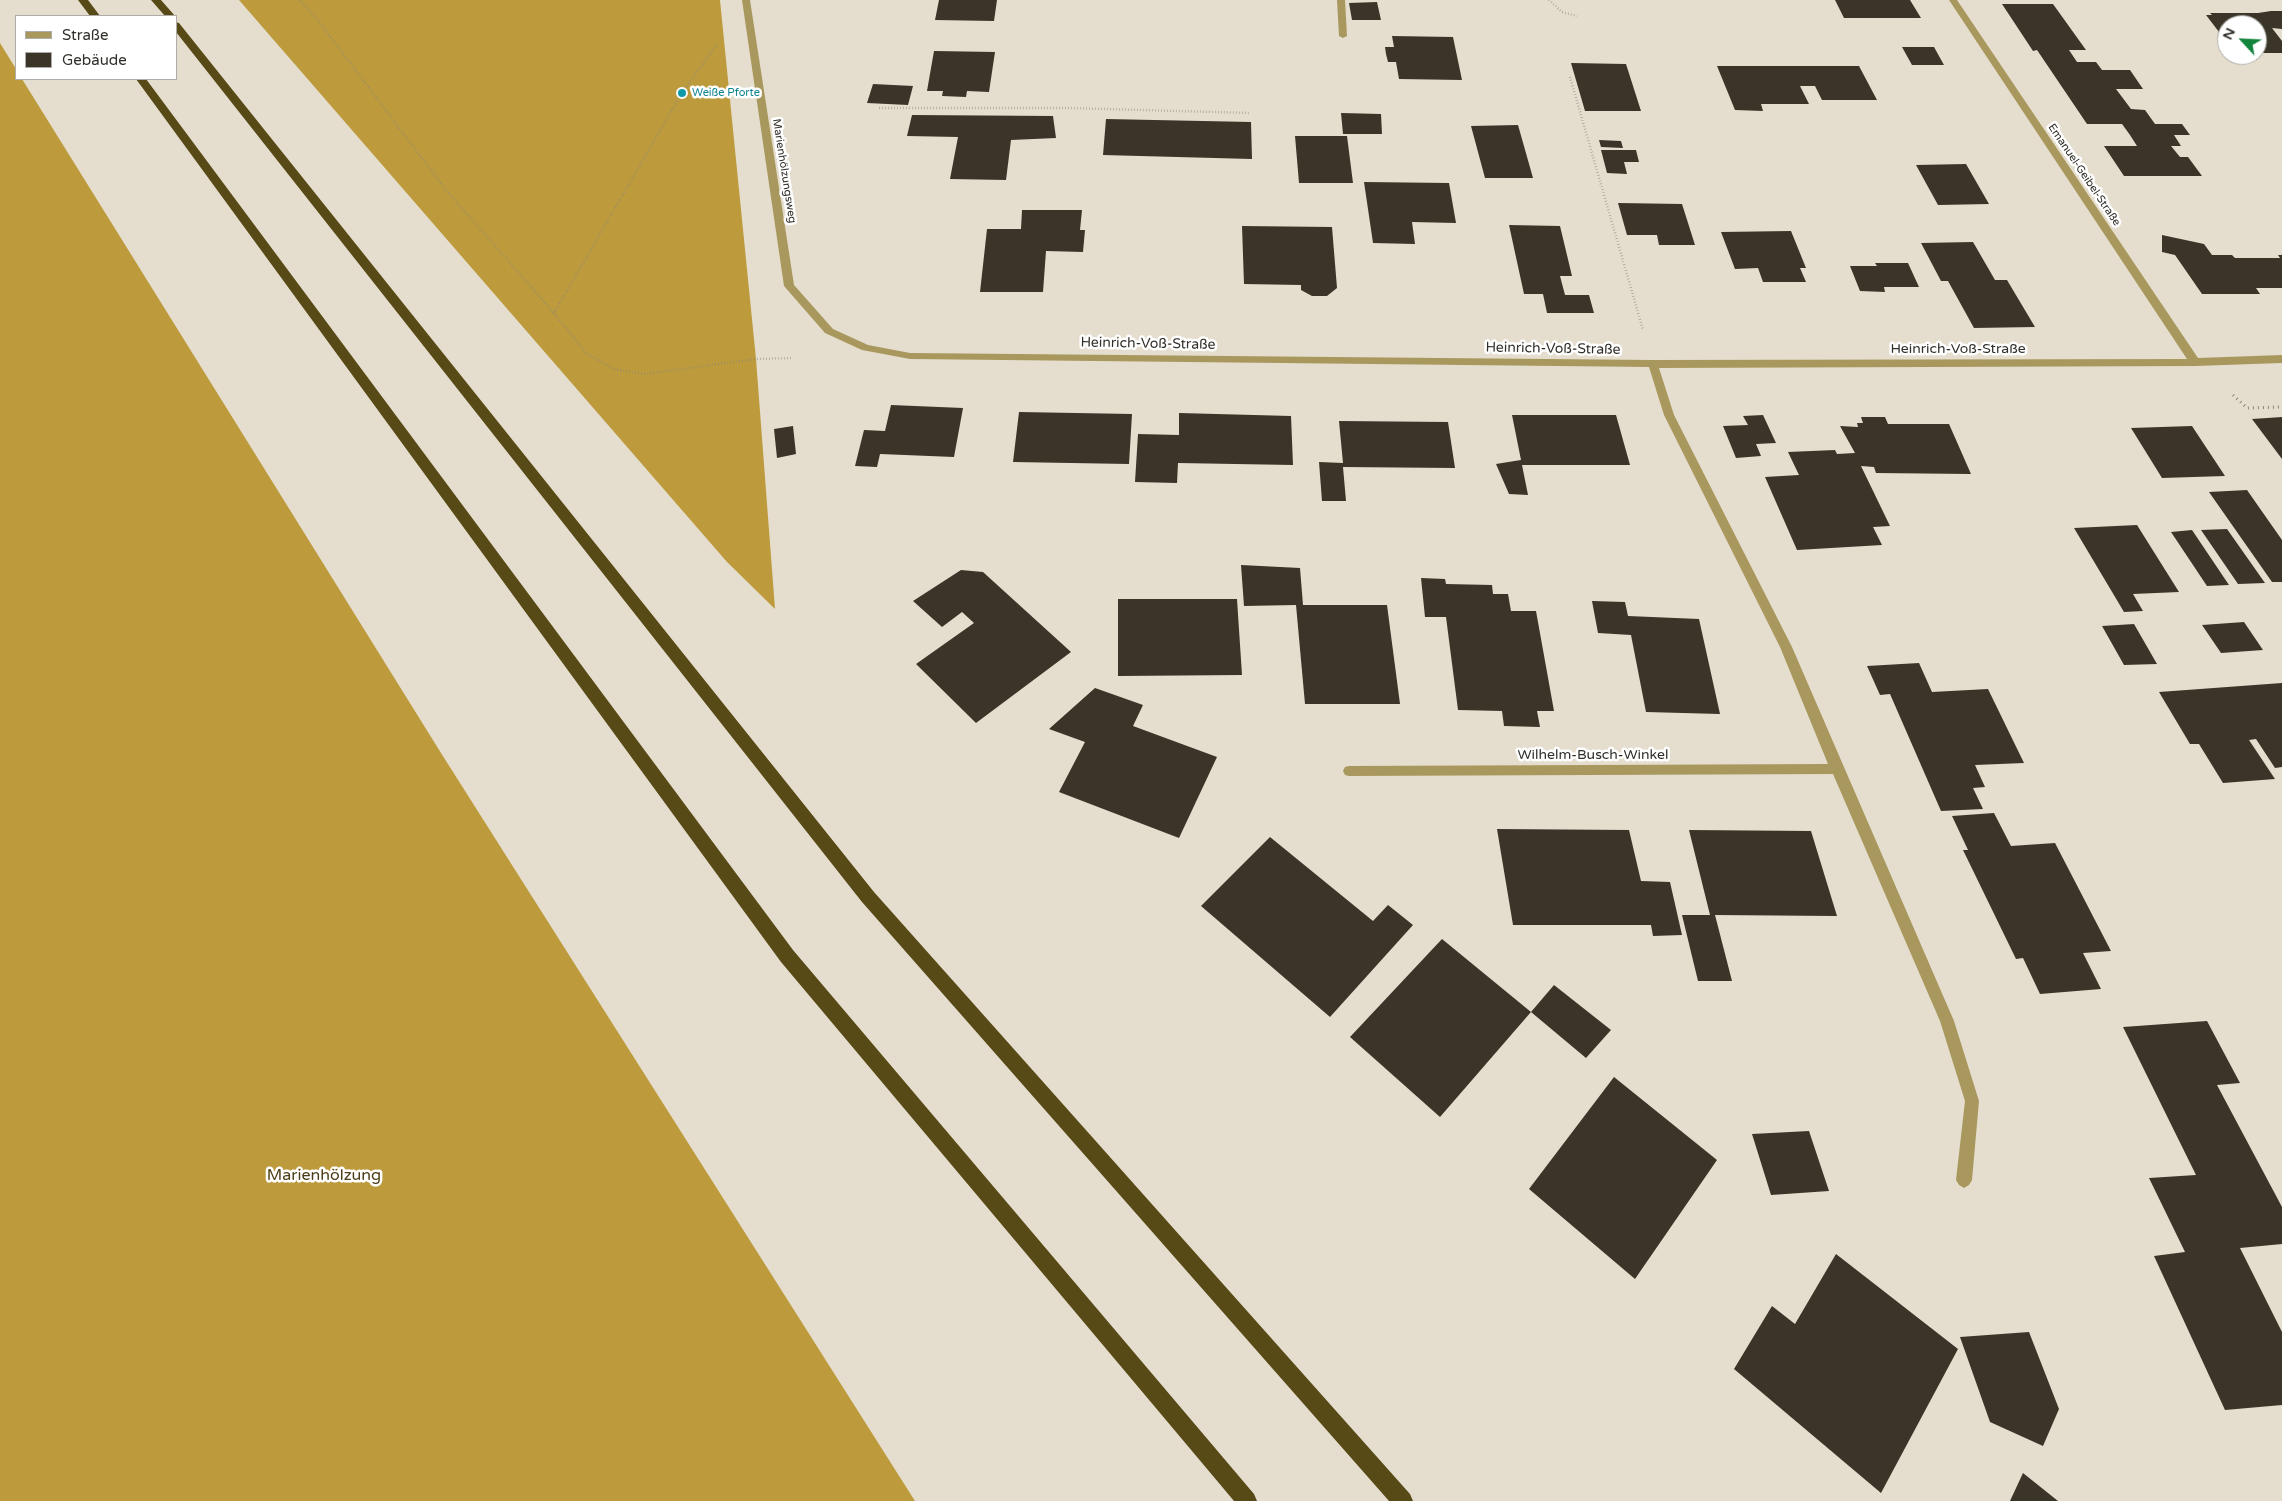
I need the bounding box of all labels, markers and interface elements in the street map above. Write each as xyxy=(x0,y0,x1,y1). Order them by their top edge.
legend xyxy=(15,15,178,80)
north arrow xyxy=(2217,15,2267,65)
text: N xyxy=(2219,25,2239,43)
text: Straße xyxy=(62,26,108,44)
text: Gebäude xyxy=(62,51,127,69)
place label: Weiße Pforte xyxy=(692,86,760,100)
marker: Weiße Pforte xyxy=(676,87,688,99)
street label: Marienhölzungsweg xyxy=(769,118,799,224)
street label: Emanuel-Geibel-Straße xyxy=(2045,121,2123,229)
street label: Heinrich-Voß-Straße xyxy=(1080,334,1216,354)
street label: Heinrich-Voß-Straße xyxy=(1485,339,1621,359)
street label: Heinrich-Voß-Straße xyxy=(1890,341,2026,357)
street label: Wilhelm-Busch-Winkel xyxy=(1518,747,1668,763)
park label: Marienhölzung xyxy=(267,1166,381,1186)

